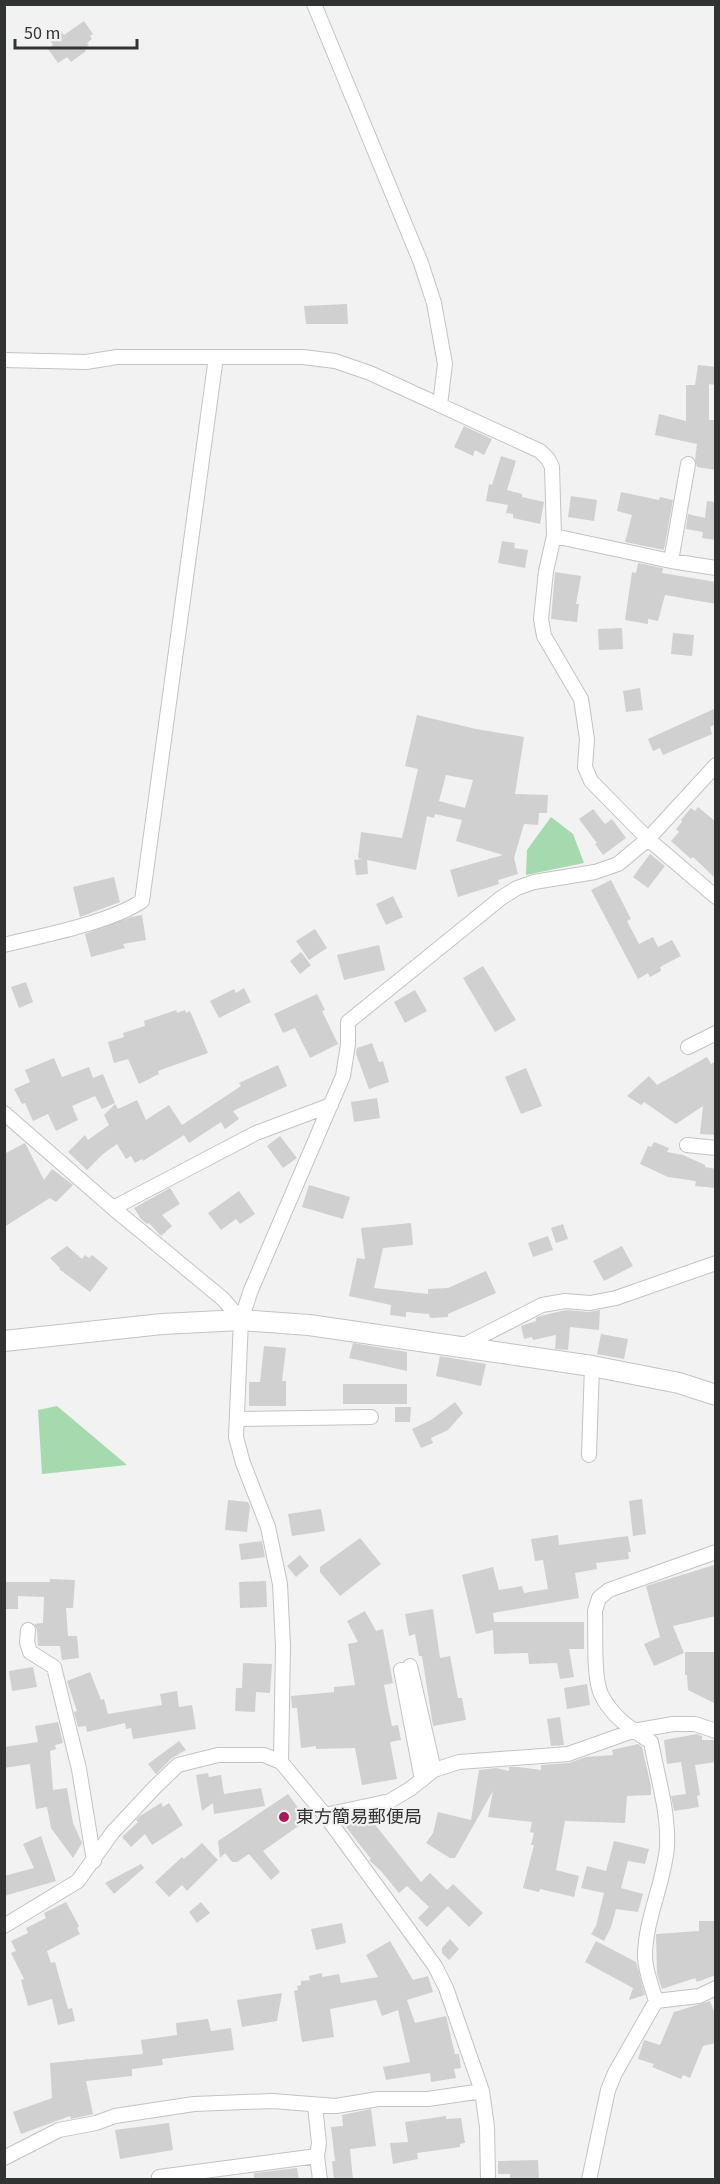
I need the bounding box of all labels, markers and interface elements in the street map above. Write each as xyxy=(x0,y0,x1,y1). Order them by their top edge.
scale bar xyxy=(15,12,136,50)
text: 50 m xyxy=(24,21,60,46)
place label: 東方簡易郵便局 xyxy=(296,1805,422,1830)
marker: 東方簡易郵便局 xyxy=(277,1810,291,1824)

